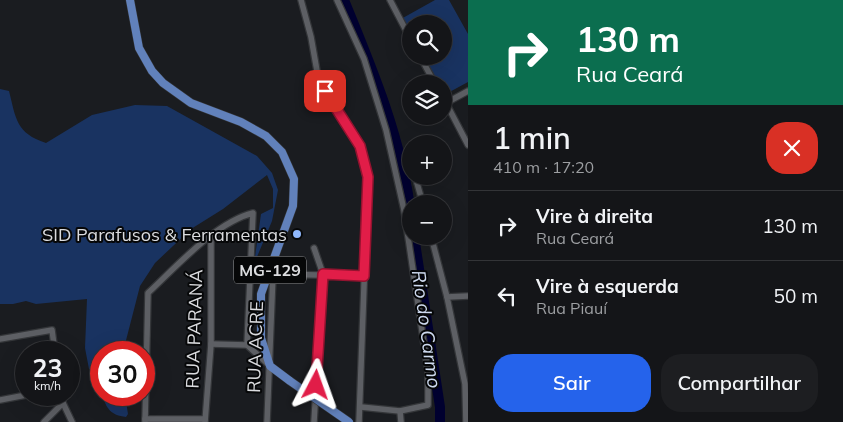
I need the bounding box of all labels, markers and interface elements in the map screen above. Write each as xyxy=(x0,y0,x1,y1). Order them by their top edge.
map controls xyxy=(402,15,452,245)
button: search xyxy=(402,15,452,65)
text: 130 m xyxy=(576,17,680,61)
icon: right xyxy=(493,20,558,85)
text: Rua Ceará xyxy=(576,60,684,88)
pin xyxy=(304,70,346,112)
button: layers xyxy=(402,75,452,125)
icon: arrive xyxy=(311,77,339,105)
text: 1 min xyxy=(493,119,571,157)
button: close xyxy=(766,122,818,174)
button: + xyxy=(402,135,452,185)
text: 410 m · 17:20 xyxy=(493,157,594,177)
button: − xyxy=(402,195,452,245)
text: Vire à direita xyxy=(536,204,653,228)
icon: right xyxy=(493,212,521,240)
text: 130 m xyxy=(762,214,818,238)
place label: SID Parafusos & Ferramentas xyxy=(42,223,287,246)
marker: SID Parafusos & Ferramentas xyxy=(291,228,303,240)
text: Rua Ceará xyxy=(536,228,614,248)
road number: MG-129 xyxy=(234,256,306,284)
water label: Rio do Carmo xyxy=(407,268,447,390)
street label: RUA PARANÁ xyxy=(180,269,208,389)
text: Vire à esquerda xyxy=(536,274,679,298)
icon: left xyxy=(493,282,521,310)
text: 50 m xyxy=(774,284,818,308)
text: Rua Piauí xyxy=(536,298,607,318)
street label: RUA ACRE xyxy=(242,301,268,393)
speed limit sign: 30 xyxy=(90,341,155,406)
text: 23 xyxy=(32,352,63,383)
button: Sair xyxy=(493,354,651,412)
button: Compartilhar xyxy=(661,354,818,412)
position arrow xyxy=(289,358,341,410)
text: km/h xyxy=(34,378,61,393)

